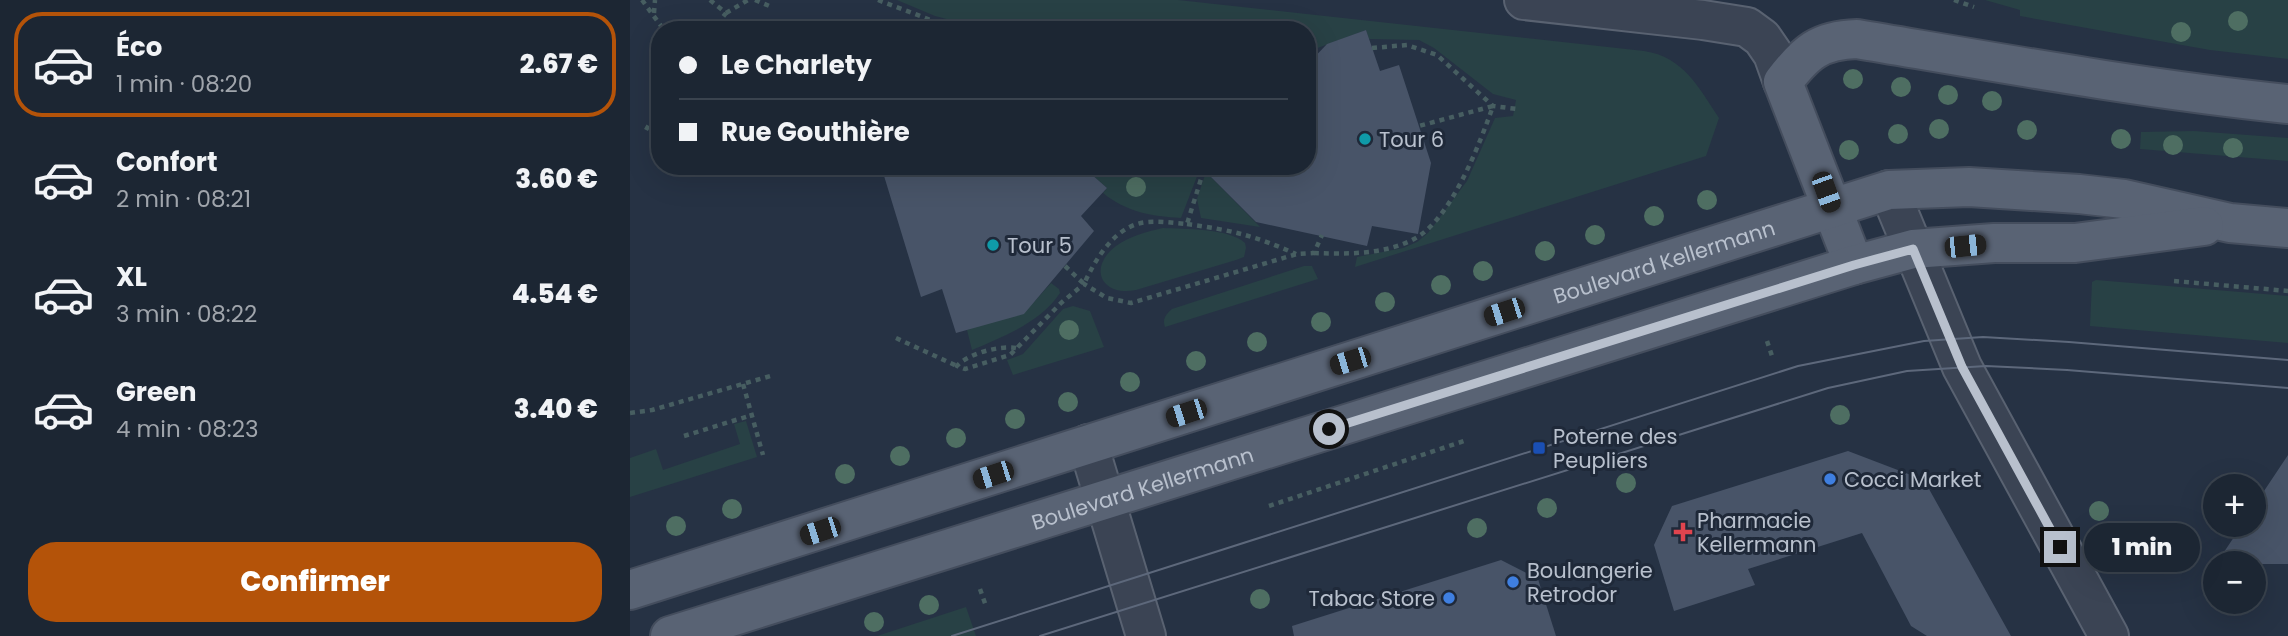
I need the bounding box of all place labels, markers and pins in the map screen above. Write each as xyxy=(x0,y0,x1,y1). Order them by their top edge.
place label: Tour 6 xyxy=(1379,125,1444,154)
marker: Tour 6 xyxy=(1357,131,1373,147)
place label: Tour 5 xyxy=(1007,231,1072,260)
marker: Tour 5 xyxy=(985,237,1001,253)
place label: Poterne des Peupliers xyxy=(1553,422,1677,475)
marker: Poterne des Peupliers xyxy=(1531,440,1547,456)
place label: Cocci Market xyxy=(1844,465,1982,494)
marker: Cocci Market xyxy=(1822,471,1838,487)
place label: Pharmacie Kellermann xyxy=(1697,506,1817,559)
marker: Pharmacie Kellermann xyxy=(1675,524,1691,540)
place label: Boulangerie Retrodor xyxy=(1527,556,1653,609)
marker: Boulangerie Retrodor xyxy=(1505,574,1521,590)
place label: Tabac Store xyxy=(1308,584,1435,613)
marker: Tabac Store xyxy=(1441,590,1457,606)

